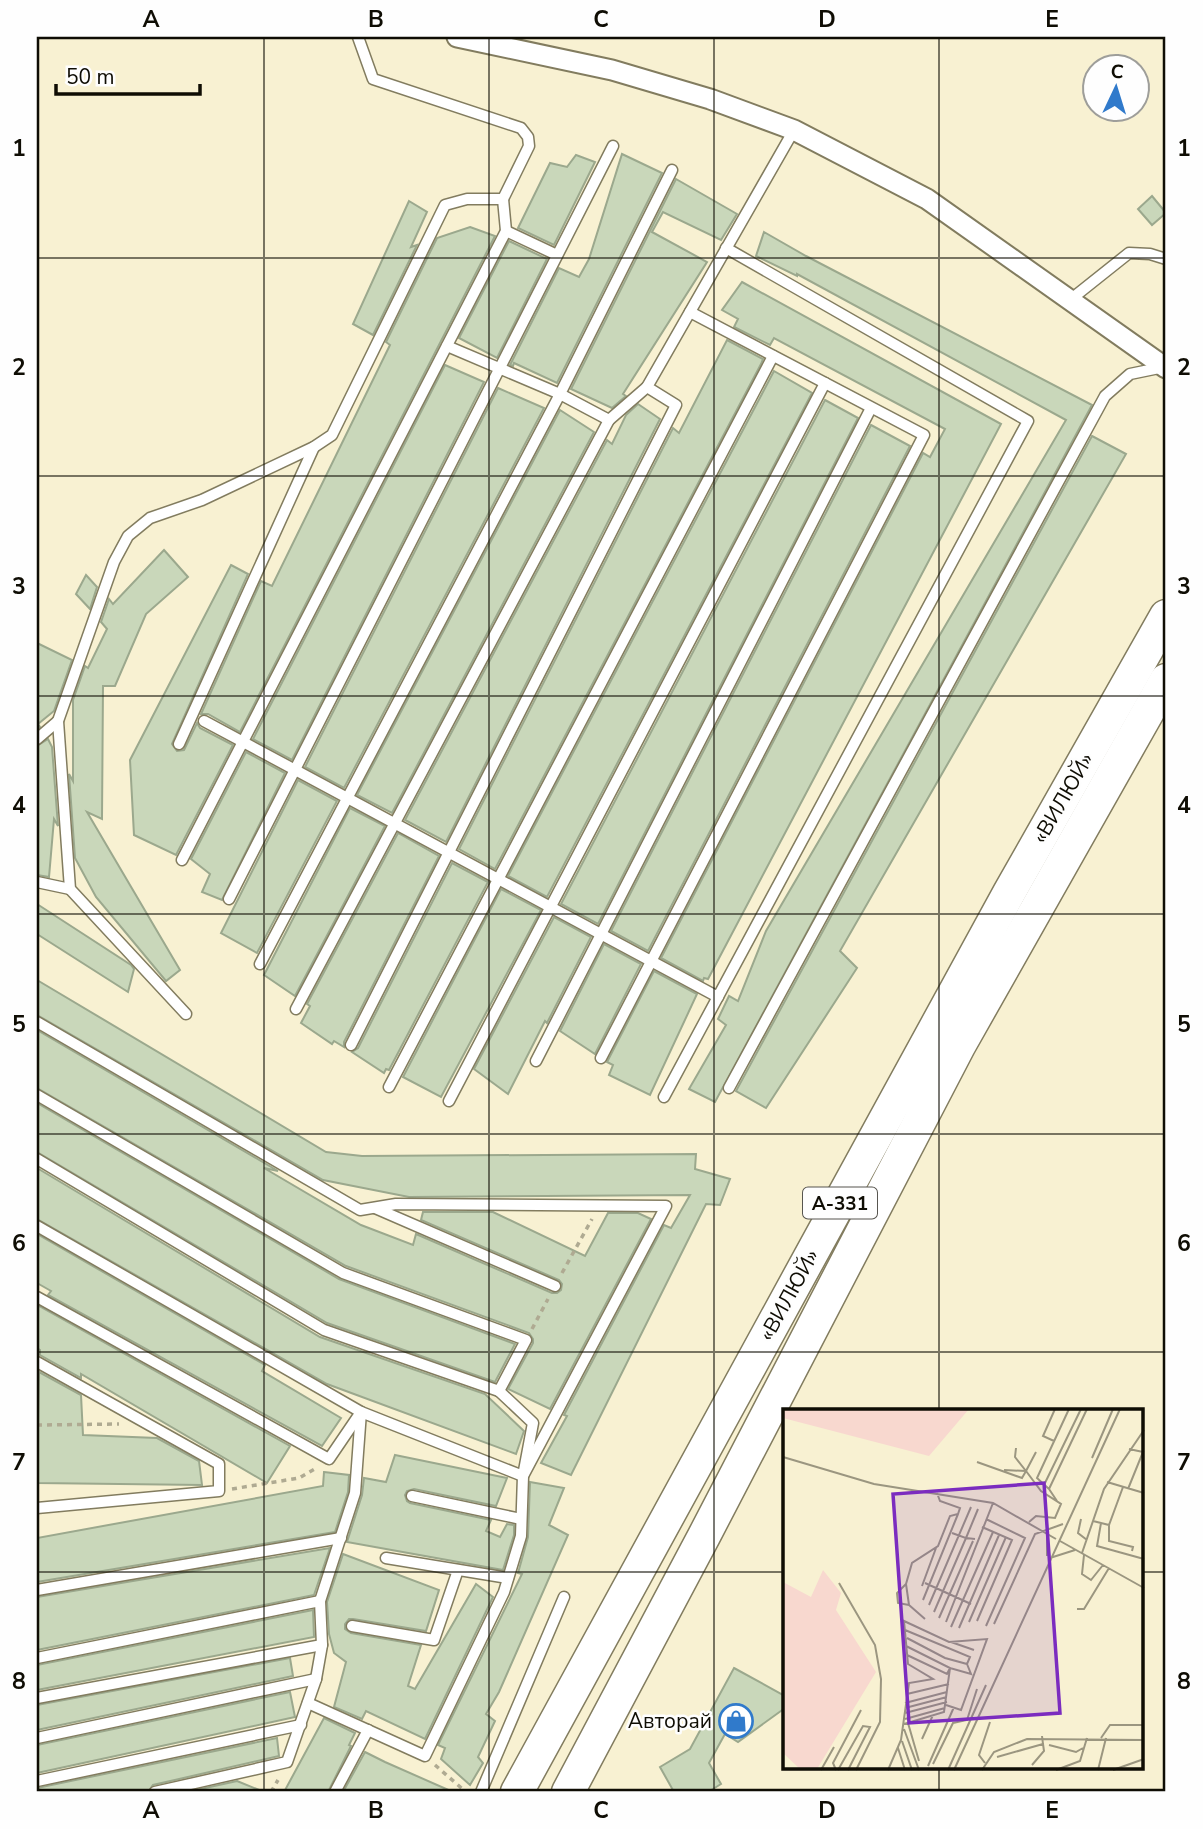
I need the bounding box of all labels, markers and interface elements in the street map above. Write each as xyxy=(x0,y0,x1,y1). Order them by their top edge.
text: A xyxy=(142,4,160,35)
text: B xyxy=(368,4,384,35)
text: C xyxy=(593,4,609,35)
text: D xyxy=(818,4,836,35)
text: E xyxy=(1045,4,1059,35)
scale bar xyxy=(56,52,200,96)
north arrow xyxy=(1080,52,1150,122)
text: С xyxy=(1110,59,1125,85)
text: 50 m xyxy=(66,63,115,91)
text: 1 xyxy=(12,133,26,164)
text: 1 xyxy=(1177,133,1191,164)
text: 2 xyxy=(12,352,26,383)
text: 2 xyxy=(1177,352,1191,383)
text: 3 xyxy=(12,571,26,602)
text: 3 xyxy=(1177,571,1191,602)
street label: «ВИЛЮЙ» xyxy=(1026,747,1100,849)
text: 4 xyxy=(12,790,26,821)
text: 4 xyxy=(1177,790,1191,821)
text: 5 xyxy=(12,1009,26,1040)
text: 5 xyxy=(1177,1009,1191,1040)
road number: А-331 xyxy=(803,1188,877,1218)
text: 6 xyxy=(12,1228,26,1259)
text: 6 xyxy=(1177,1228,1191,1259)
street label: «ВИЛЮЙ» xyxy=(752,1244,826,1346)
inset map xyxy=(783,1409,1144,1770)
text: 7 xyxy=(12,1447,26,1478)
text: 7 xyxy=(1177,1447,1191,1478)
text: 8 xyxy=(12,1666,26,1697)
text: 8 xyxy=(1177,1666,1191,1697)
shop icon: Авторай xyxy=(717,1702,755,1740)
place label: Авторай xyxy=(628,1707,712,1735)
text: A xyxy=(142,1795,160,1826)
text: B xyxy=(368,1795,384,1826)
text: C xyxy=(593,1795,609,1826)
text: D xyxy=(818,1795,836,1826)
text: E xyxy=(1045,1795,1059,1826)

